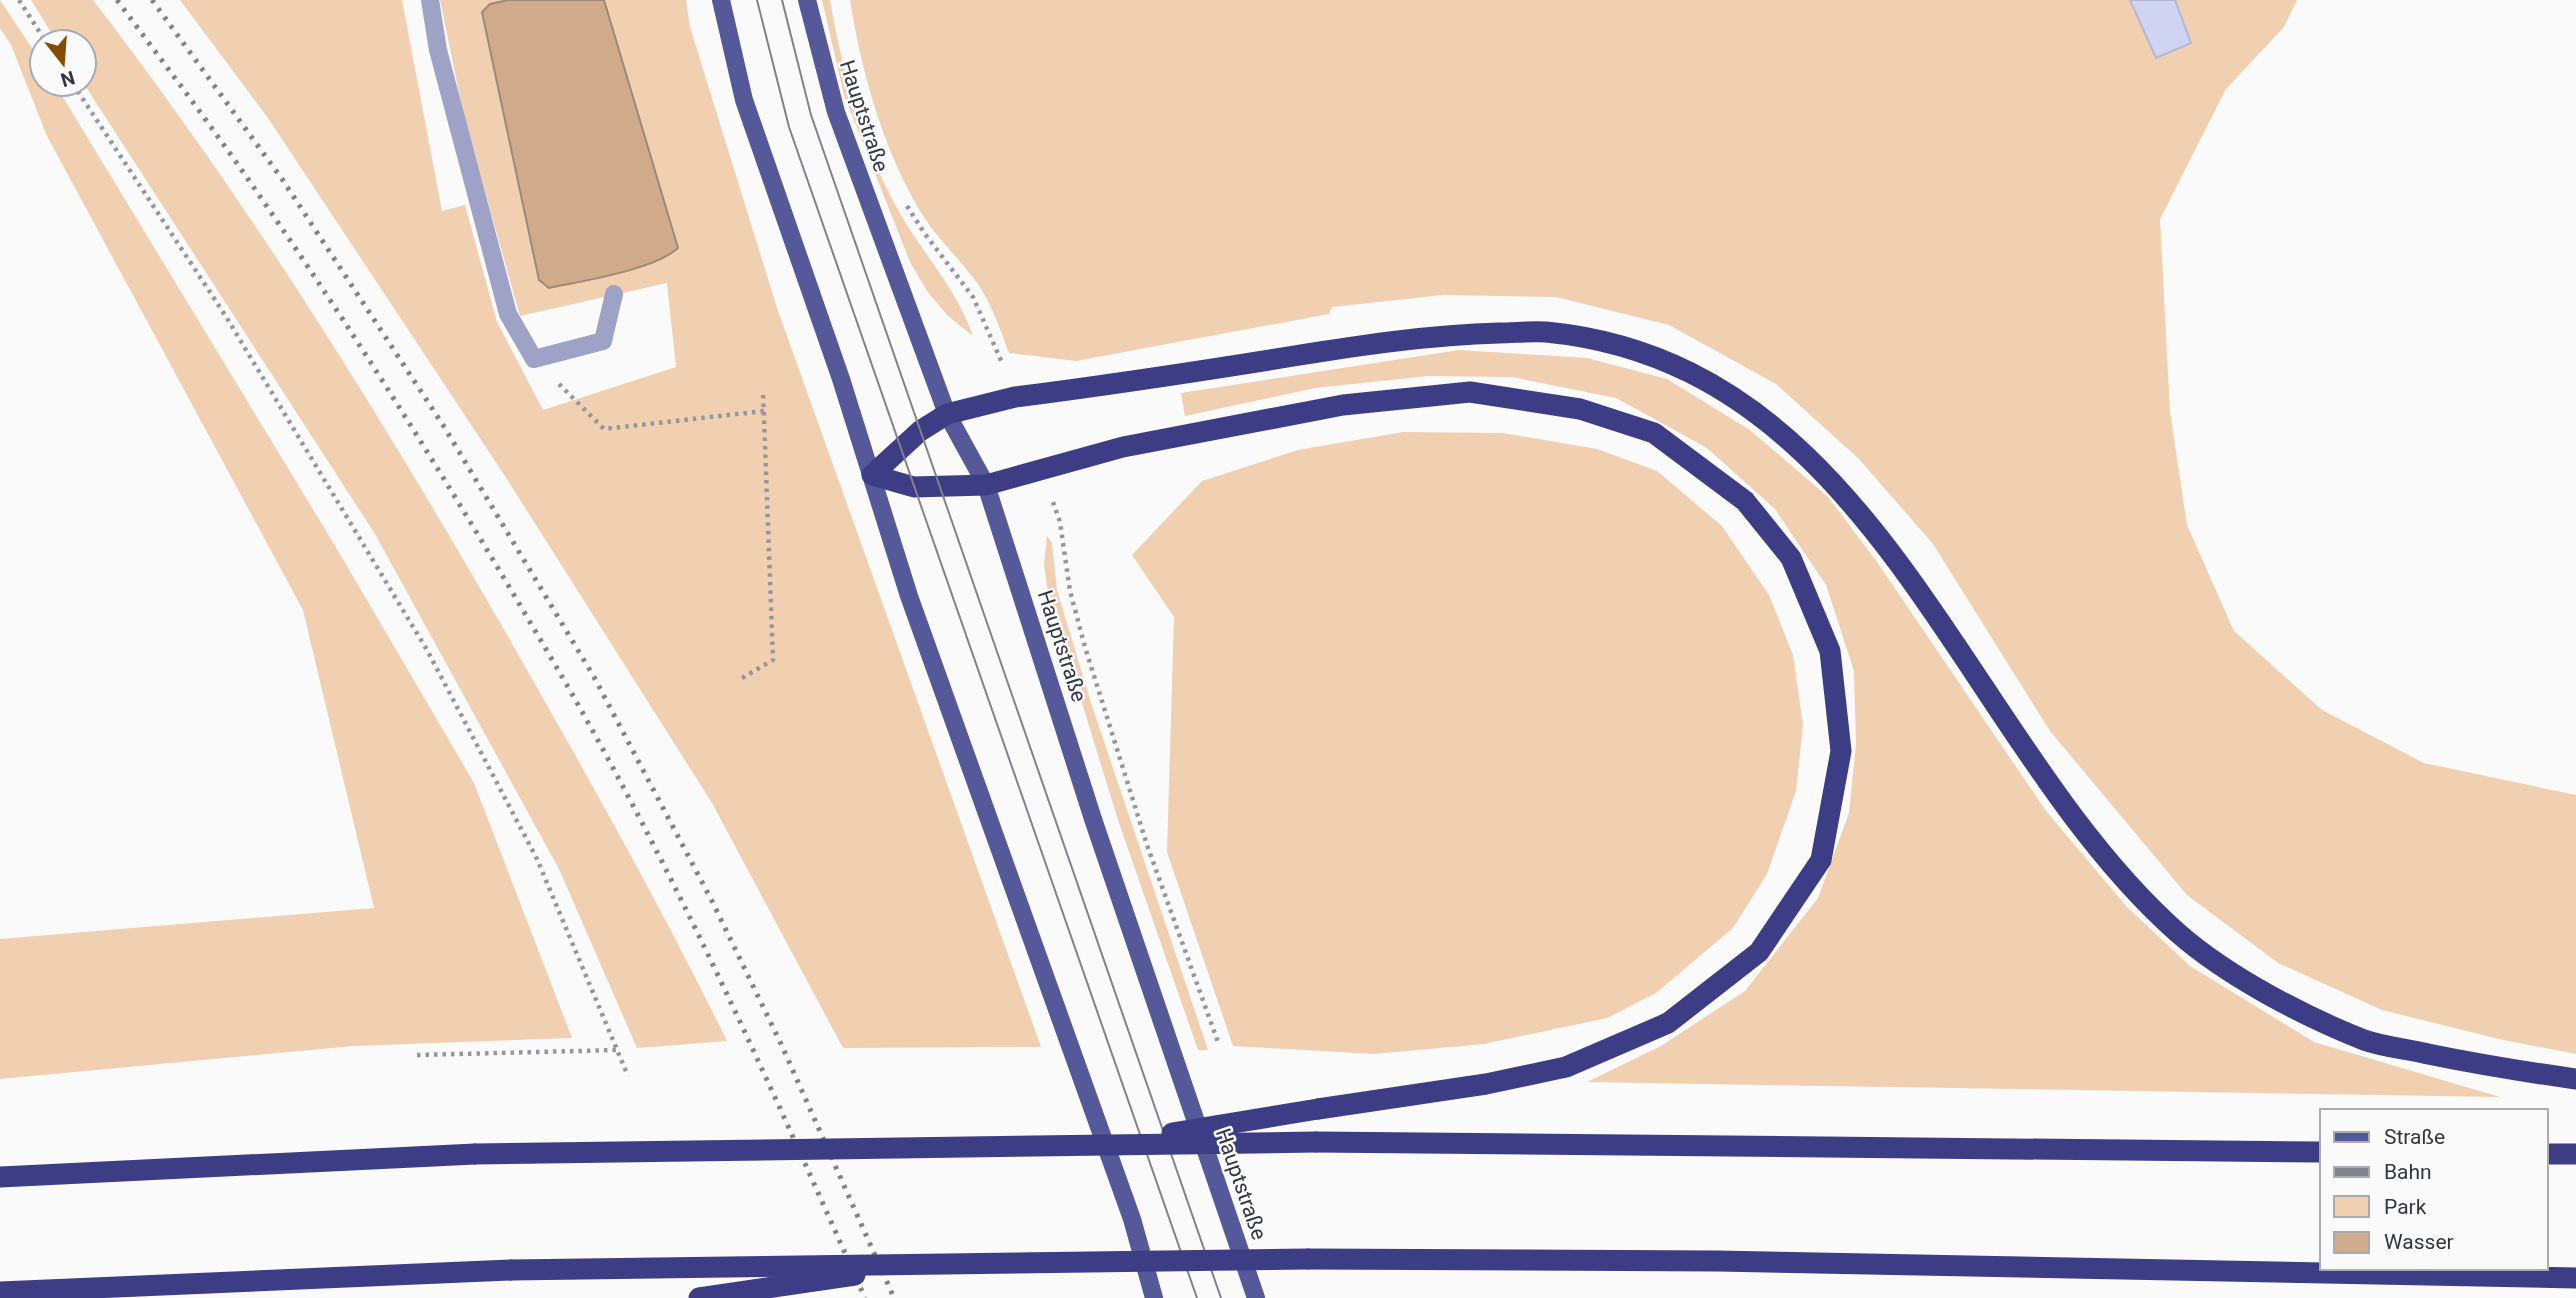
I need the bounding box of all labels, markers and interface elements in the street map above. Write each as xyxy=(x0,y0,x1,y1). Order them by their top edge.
north arrow xyxy=(28,28,98,98)
street label: Hauptstraße xyxy=(835,57,893,175)
text: N xyxy=(58,66,78,92)
street label: Hauptstraße xyxy=(1033,587,1091,705)
legend xyxy=(2320,1109,2548,1270)
street label: Hauptstraße xyxy=(1211,1125,1271,1243)
text: Straße xyxy=(2384,1125,2445,1149)
text: Bahn xyxy=(2384,1160,2432,1184)
text: Park xyxy=(2384,1195,2427,1219)
text: Wasser xyxy=(2384,1230,2454,1254)

